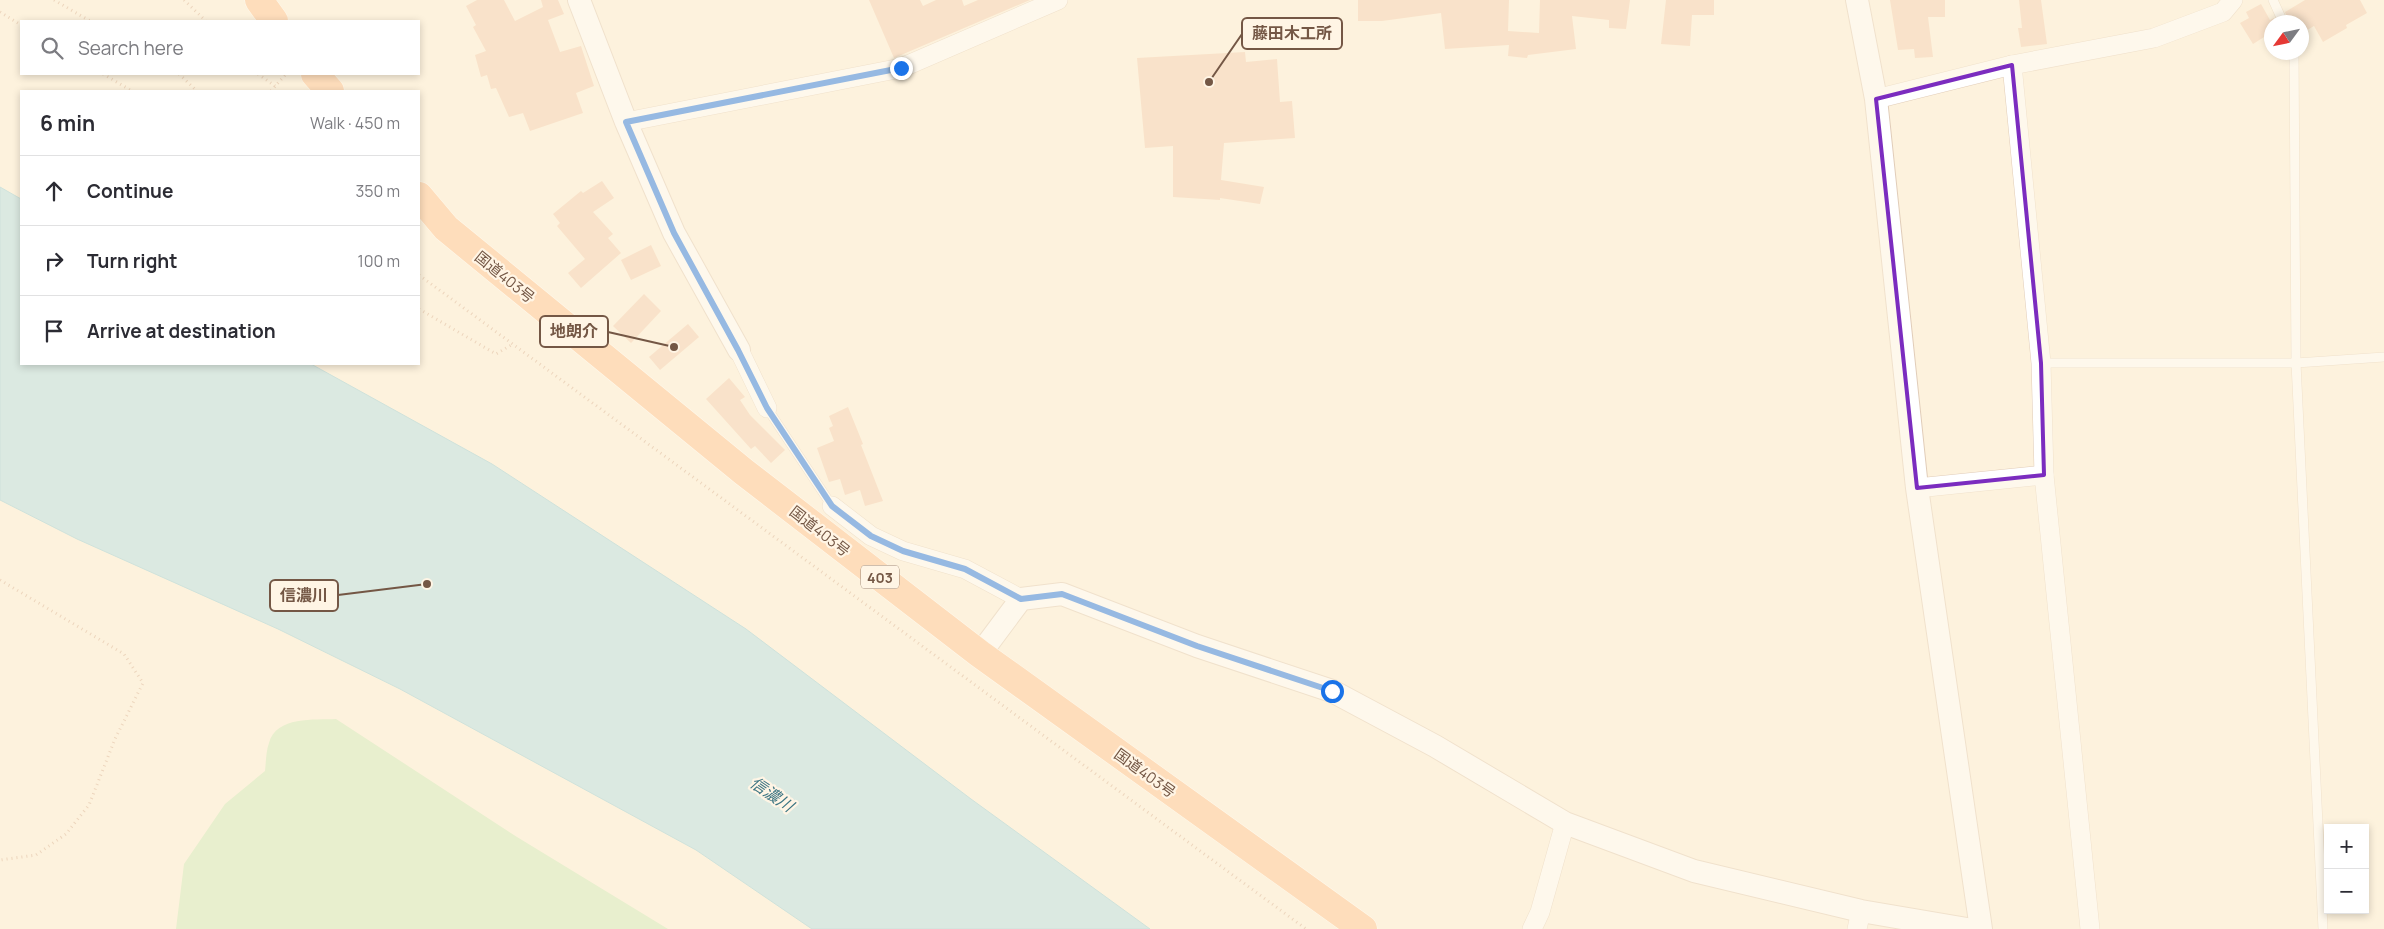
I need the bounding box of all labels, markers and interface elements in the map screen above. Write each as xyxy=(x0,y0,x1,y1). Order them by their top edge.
north arrow xyxy=(2264,15,2309,60)
callout: 藤田木工所 xyxy=(1242,18,1342,49)
search box xyxy=(20,20,420,75)
text: 藤田木工所 xyxy=(1252,22,1332,44)
icon: search xyxy=(38,34,66,62)
text: Search here xyxy=(78,35,184,61)
route end xyxy=(890,57,913,80)
text: 6 min xyxy=(40,109,95,137)
text: Walk · 450 m xyxy=(310,112,400,134)
icon: ahead xyxy=(40,177,68,205)
text: Continue xyxy=(87,178,173,204)
text: 350 m xyxy=(355,180,400,202)
street label: 国道403号 xyxy=(471,246,539,308)
icon: right xyxy=(40,247,68,275)
text: Turn right xyxy=(87,248,177,274)
text: 100 m xyxy=(357,250,400,272)
callout: 地朗介 xyxy=(540,316,608,347)
icon: arrive xyxy=(40,317,68,345)
text: Arrive at destination xyxy=(87,318,276,344)
text: 地朗介 xyxy=(550,320,598,342)
street label: 国道403号 xyxy=(785,501,855,561)
road number: 403 xyxy=(861,566,899,588)
callout: 信濃川 xyxy=(270,580,338,611)
text: 信濃川 xyxy=(279,584,328,606)
route start xyxy=(1321,680,1344,703)
street label: 国道403号 xyxy=(1110,744,1180,802)
water label: 信濃川 xyxy=(746,771,800,818)
map controls xyxy=(2324,824,2369,914)
button: + xyxy=(2324,824,2369,869)
button: − xyxy=(2324,869,2369,914)

